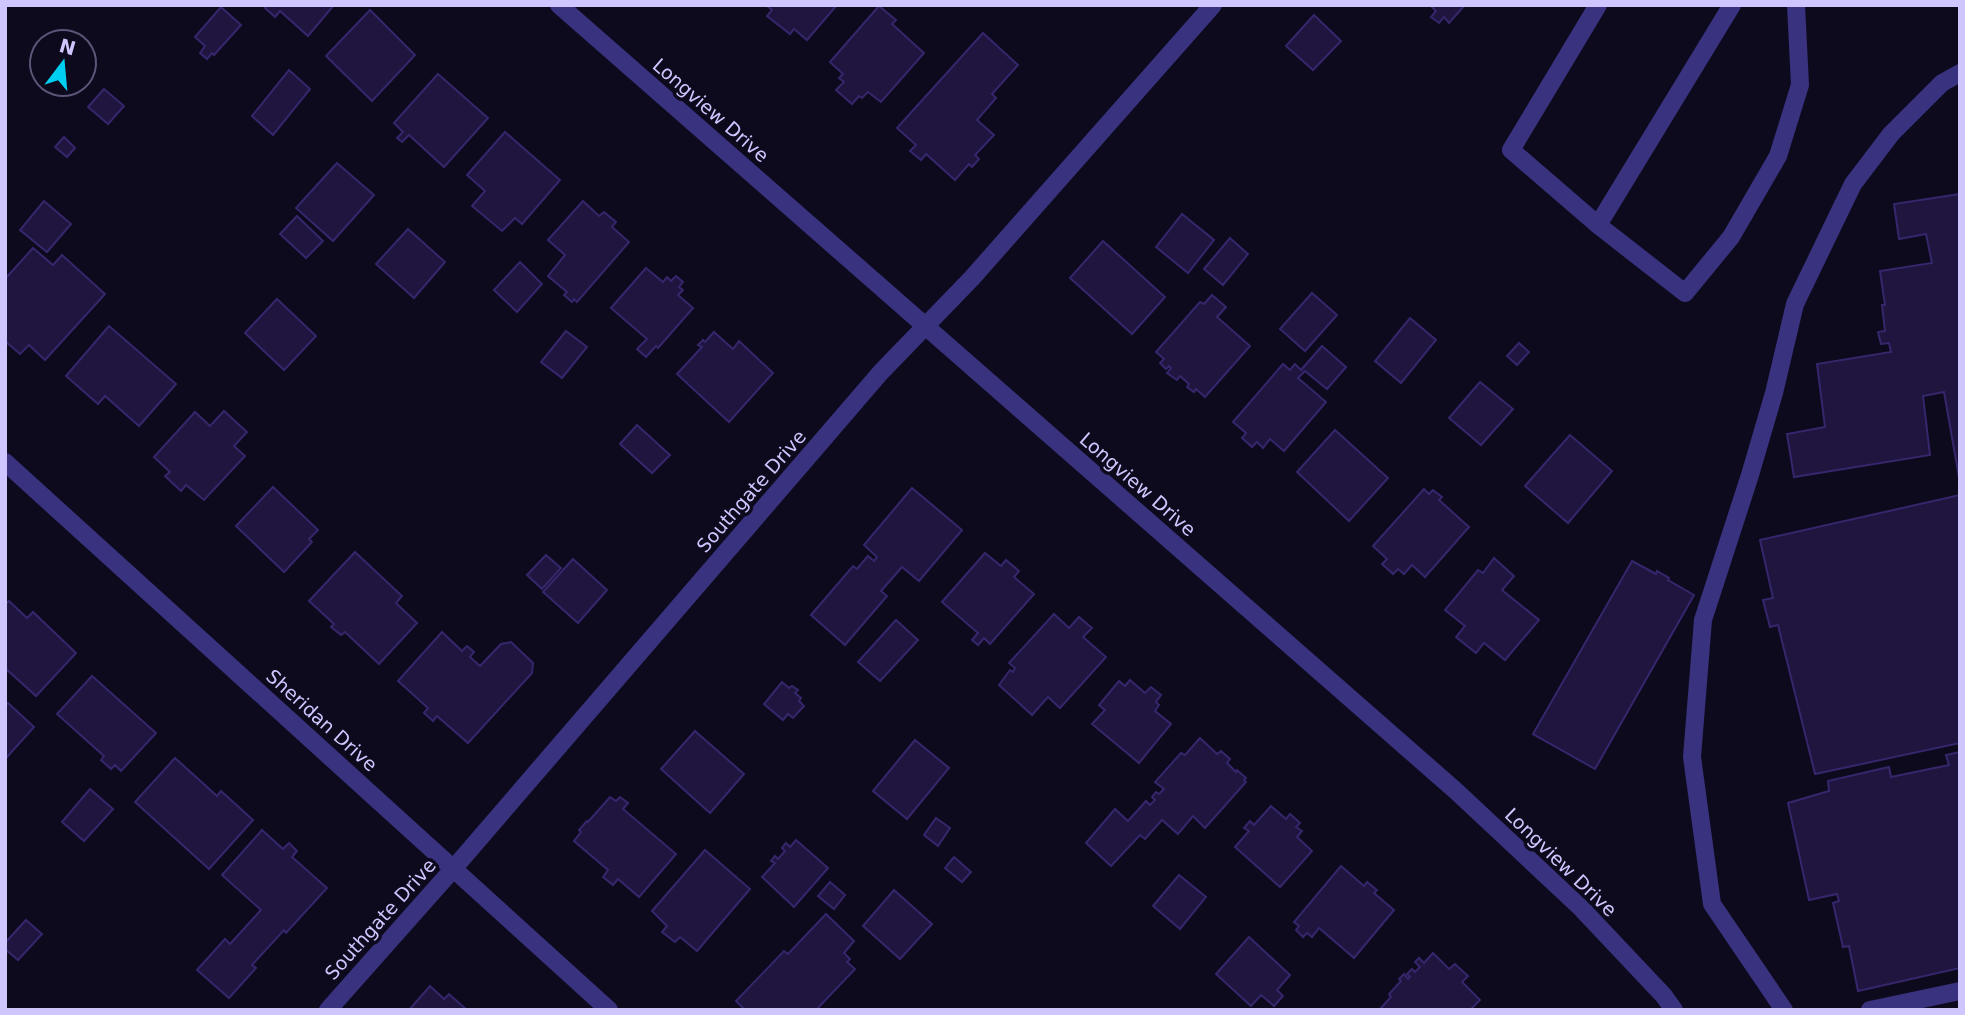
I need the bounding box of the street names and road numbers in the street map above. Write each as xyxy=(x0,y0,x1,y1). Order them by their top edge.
street label: Longview Drive xyxy=(649,54,773,166)
street label: Southgate Drive xyxy=(692,425,810,557)
street label: Longview Drive xyxy=(1076,428,1200,540)
street label: Sheridan Drive xyxy=(262,665,382,775)
street label: Longview Drive xyxy=(1501,803,1621,921)
street label: Southgate Drive xyxy=(320,854,440,984)

